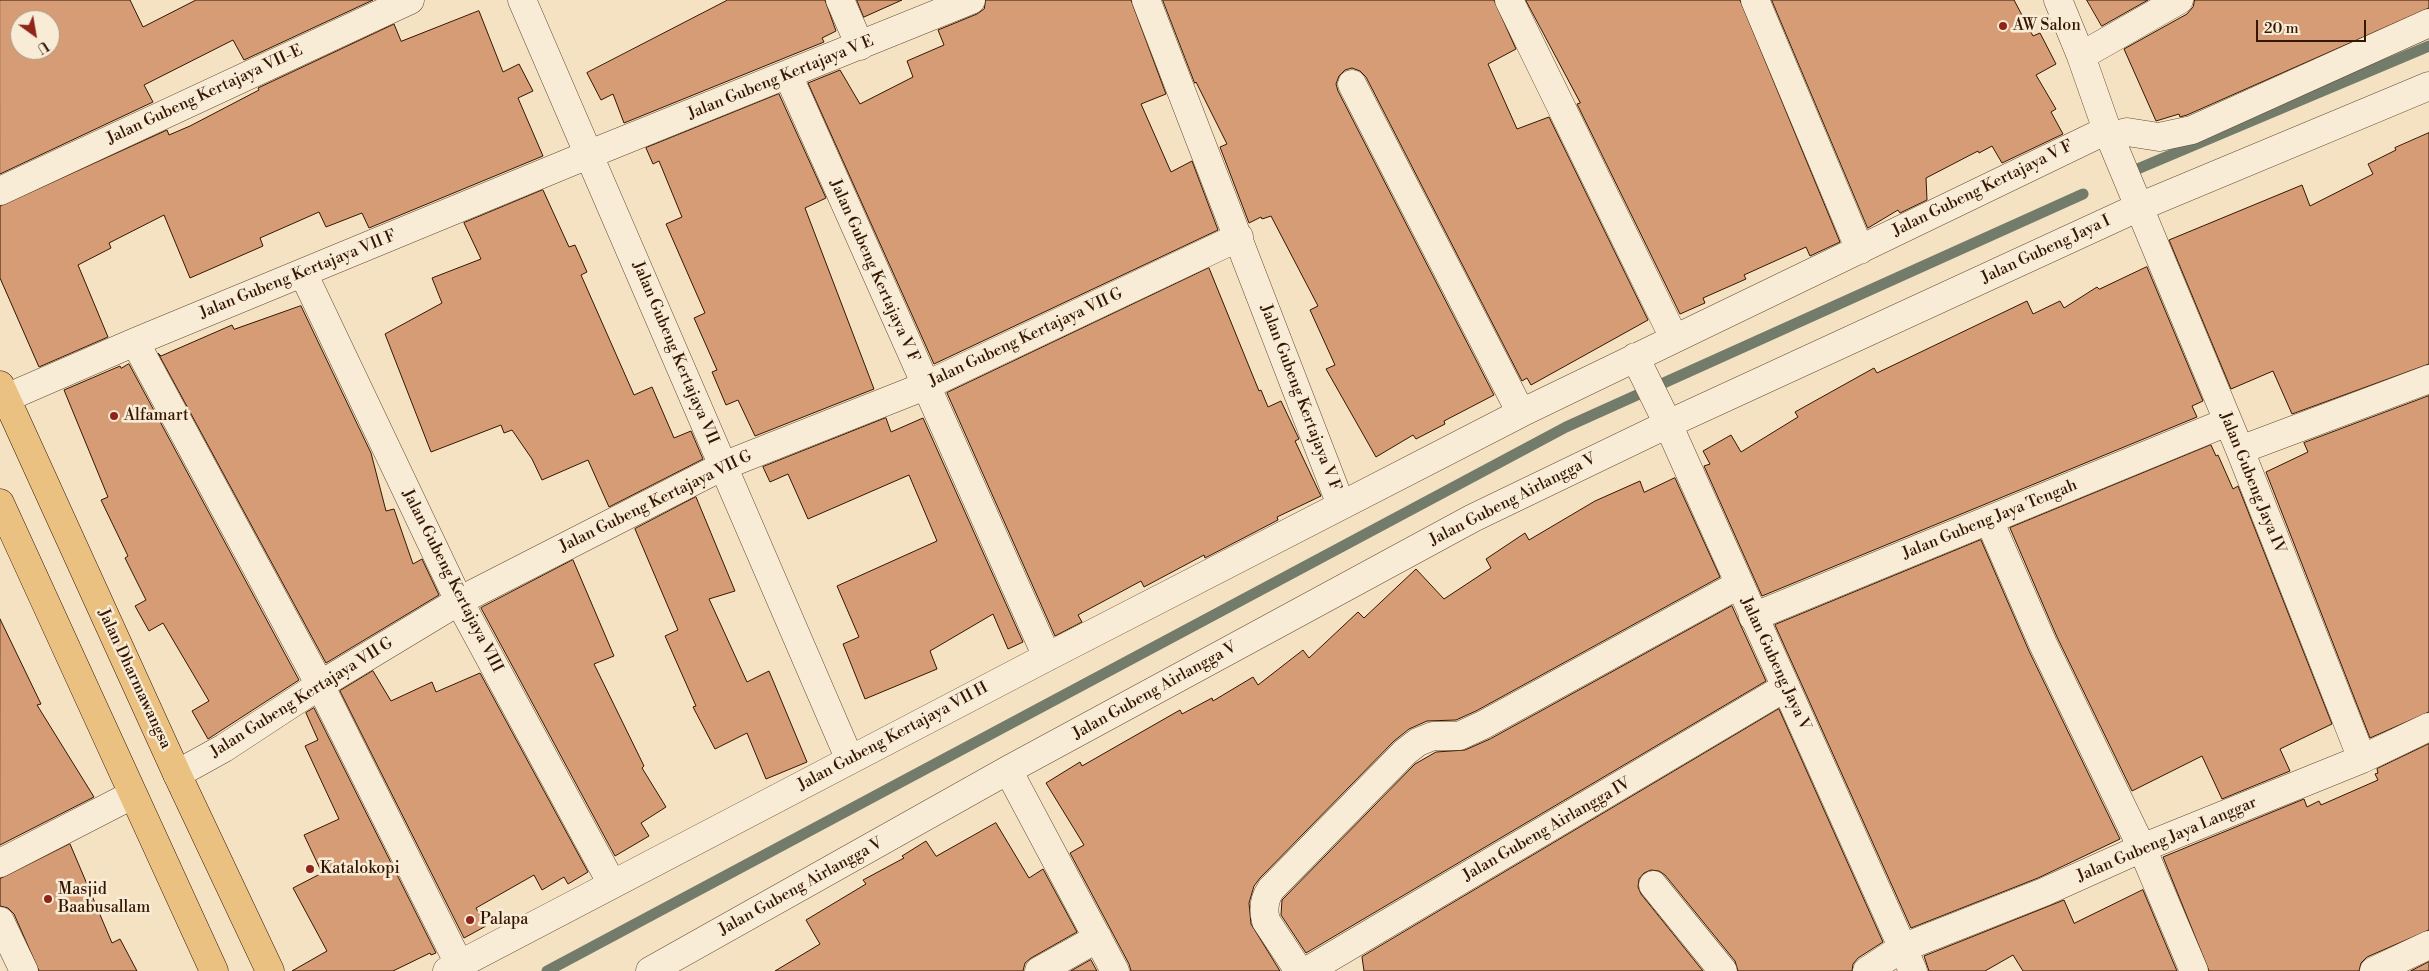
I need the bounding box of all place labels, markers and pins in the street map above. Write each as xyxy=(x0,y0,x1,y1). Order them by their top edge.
place label: AW Salon xyxy=(2013,16,2081,36)
marker: AW Salon xyxy=(1997,20,2009,32)
place label: Alfamart xyxy=(124,406,189,426)
marker: Alfamart xyxy=(108,410,120,422)
place label: Katalokopi xyxy=(320,859,400,879)
marker: Katalokopi xyxy=(304,863,316,875)
place label: Masjid Baabusallam xyxy=(58,880,150,918)
marker: Masjid Baabusallam xyxy=(42,893,54,905)
place label: Palapa xyxy=(480,910,528,930)
marker: Palapa xyxy=(464,914,476,926)

